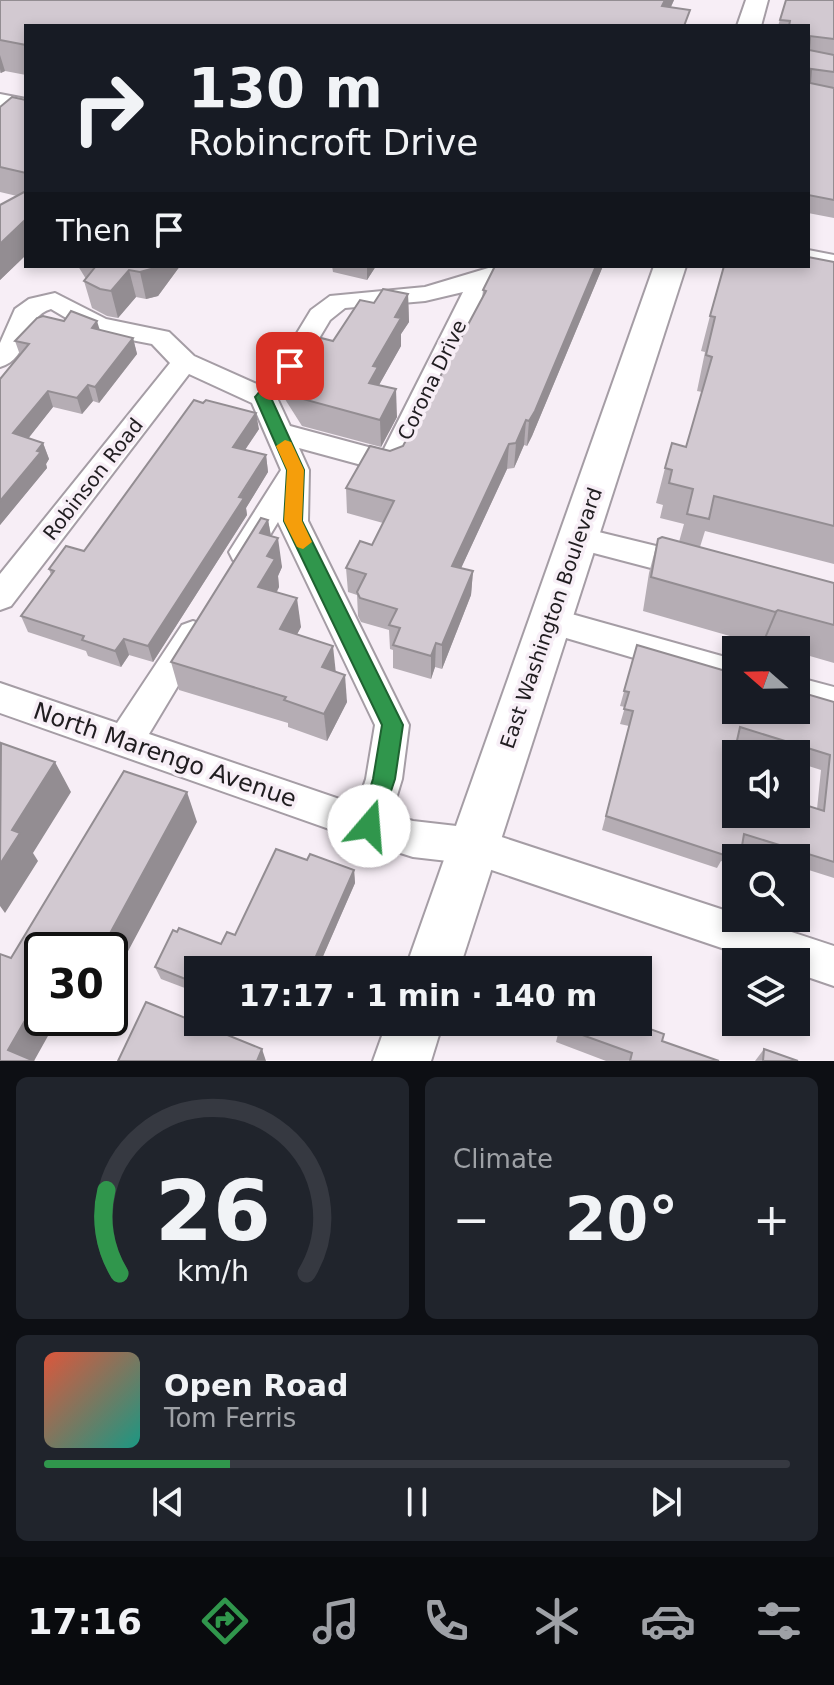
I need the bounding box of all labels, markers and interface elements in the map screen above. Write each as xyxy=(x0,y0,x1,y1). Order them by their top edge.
text: 130 m xyxy=(188,55,383,120)
icon: right xyxy=(56,56,160,160)
text: Robincroft Drive xyxy=(188,122,479,163)
icon: arrive xyxy=(147,208,191,252)
text: Then xyxy=(56,213,131,248)
street label: Corona Drive xyxy=(393,316,471,444)
pin xyxy=(256,332,324,400)
icon: arrive xyxy=(268,344,312,388)
street label: Robinson Road xyxy=(38,413,148,545)
street label: East Washington Boulevard xyxy=(495,484,607,752)
north arrow xyxy=(722,636,810,724)
map controls xyxy=(722,636,810,1036)
street label: North Marengo Avenue xyxy=(30,697,300,813)
button: sound xyxy=(722,740,810,828)
position arrow xyxy=(327,784,411,868)
button: search xyxy=(722,844,810,932)
speed limit sign: 30 xyxy=(24,932,128,1036)
button: layers xyxy=(722,948,810,1036)
text: 17:17 · 1 min · 140 m xyxy=(239,978,597,1013)
text: Climate xyxy=(453,1144,553,1174)
text: 26 xyxy=(155,1163,270,1260)
text: 20° xyxy=(565,1184,678,1254)
text: − xyxy=(453,1194,490,1245)
text: + xyxy=(753,1194,790,1245)
text: km/h xyxy=(176,1254,249,1288)
text: Open Road xyxy=(164,1368,349,1403)
text: Tom Ferris xyxy=(164,1403,296,1433)
icon: previous xyxy=(146,1480,190,1524)
icon: pause xyxy=(395,1480,439,1524)
icon: next xyxy=(644,1480,688,1524)
icon: directions xyxy=(197,1593,253,1649)
icon: music xyxy=(308,1593,364,1649)
icon: phone xyxy=(418,1593,474,1649)
icon: climate xyxy=(529,1593,585,1649)
icon: car xyxy=(640,1593,696,1649)
icon: filters xyxy=(751,1593,807,1649)
text: 17:16 xyxy=(27,1601,142,1642)

